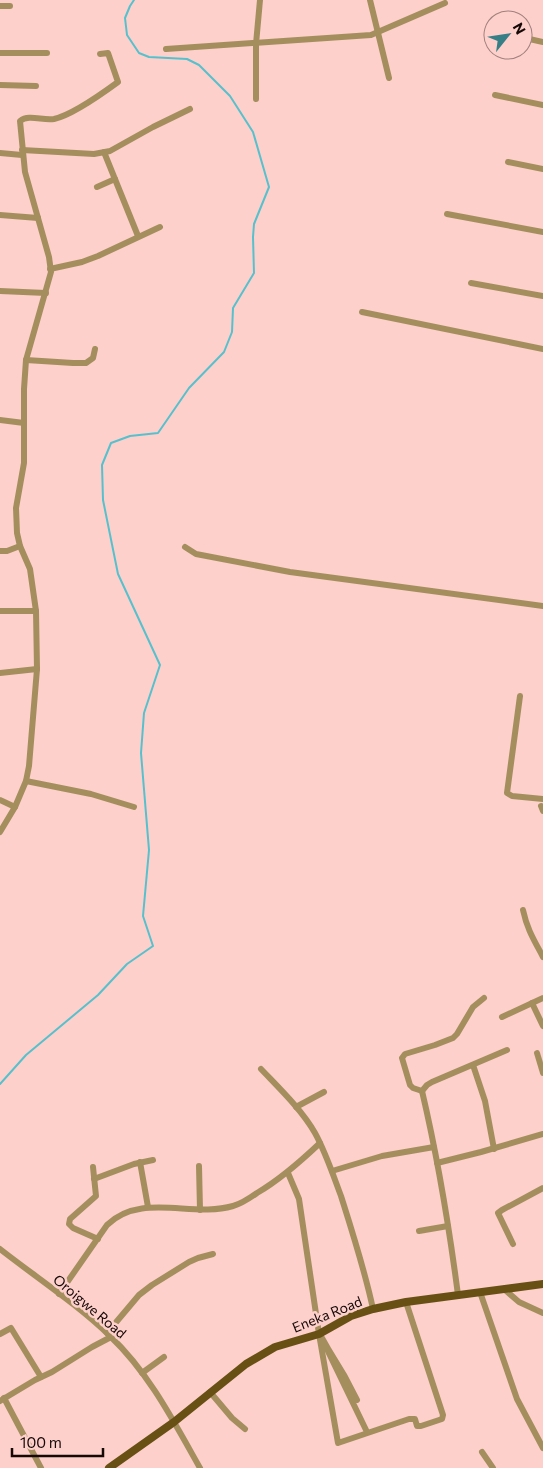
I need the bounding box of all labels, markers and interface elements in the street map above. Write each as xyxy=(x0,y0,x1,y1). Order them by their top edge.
north arrow xyxy=(483,10,533,60)
text: N xyxy=(510,19,530,37)
street label: Oroigwe Road xyxy=(50,1271,130,1341)
street label: Eneka Road xyxy=(290,1292,364,1336)
scale bar xyxy=(12,1426,104,1458)
text: 100 m xyxy=(20,1433,62,1451)

